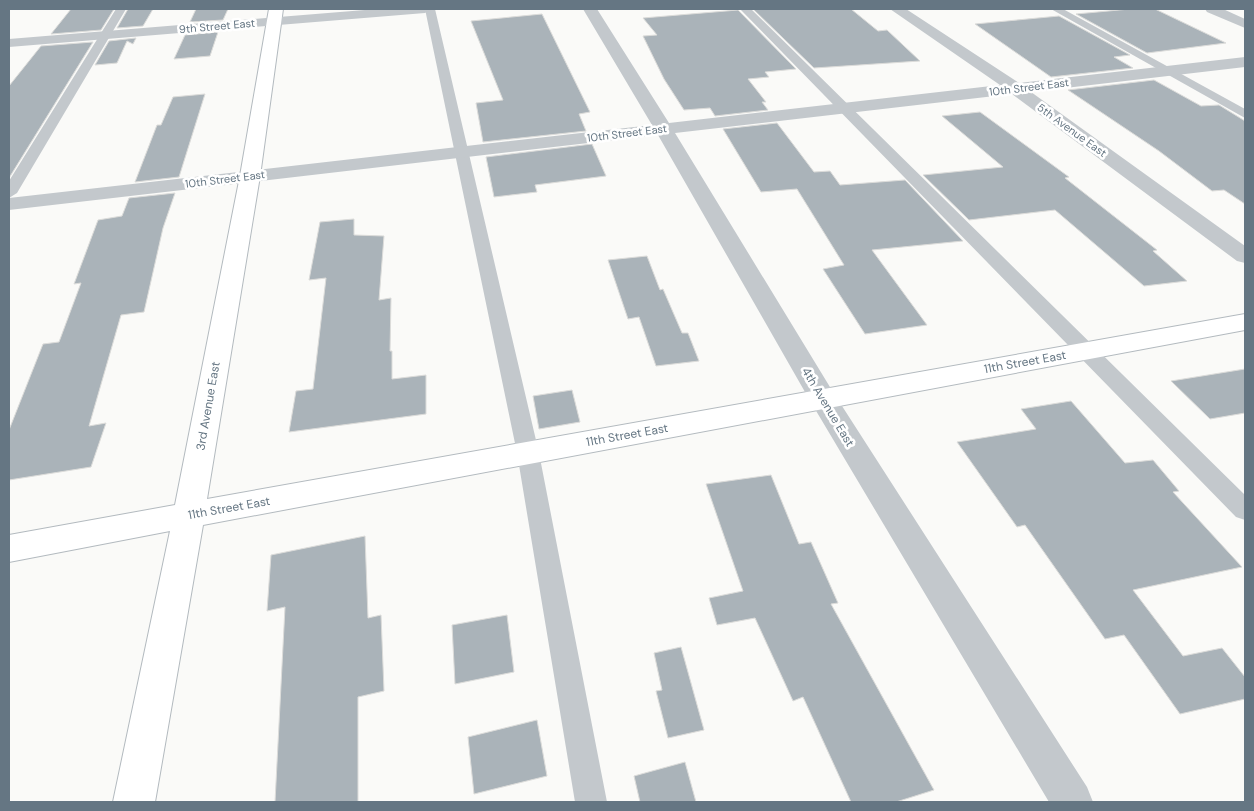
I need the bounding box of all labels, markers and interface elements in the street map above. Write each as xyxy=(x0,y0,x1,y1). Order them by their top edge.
street label: 9th Street East xyxy=(178,16,256,36)
street label: 10th Street East xyxy=(988,75,1070,99)
street label: 5th Avenue East xyxy=(1035,100,1109,160)
street label: 10th Street East xyxy=(586,121,668,145)
street label: 10th Street East xyxy=(184,167,266,191)
street label: 11th Street East xyxy=(983,347,1068,377)
street label: 3rd Avenue East xyxy=(192,360,224,452)
street label: 4th Avenue East xyxy=(798,364,858,450)
street label: 11th Street East xyxy=(585,420,670,450)
street label: 11th Street East xyxy=(187,493,272,523)

